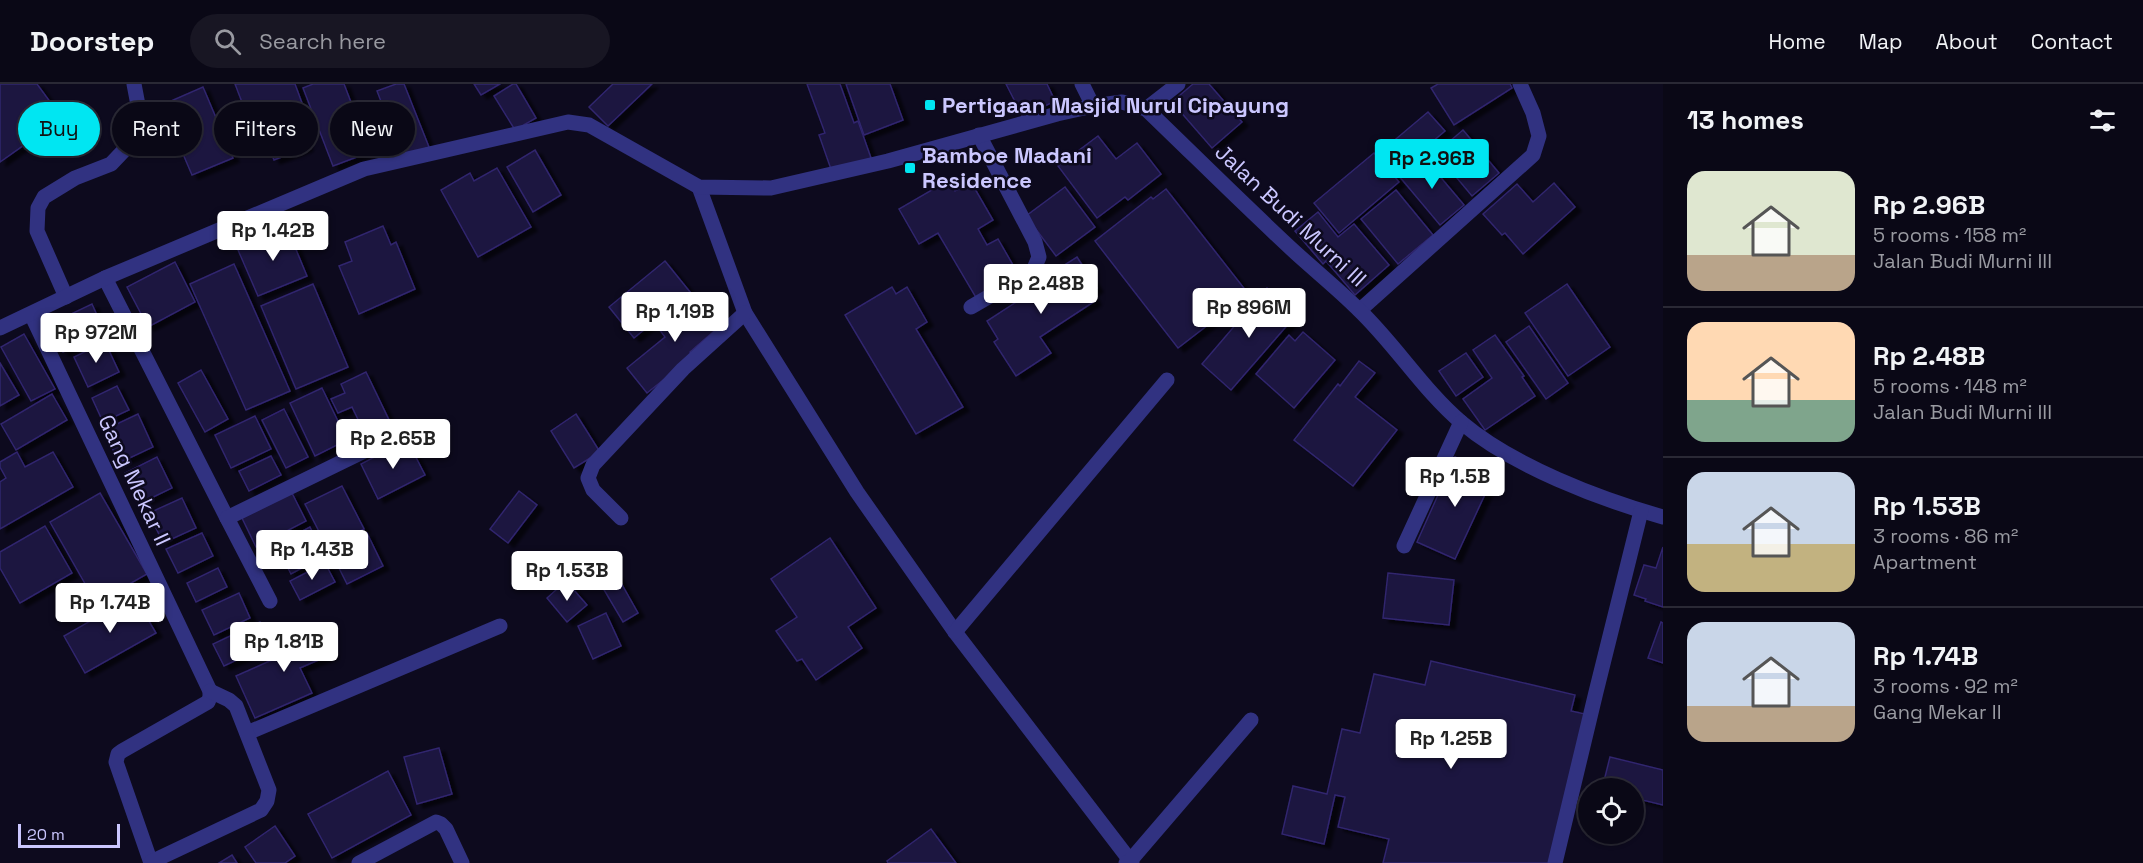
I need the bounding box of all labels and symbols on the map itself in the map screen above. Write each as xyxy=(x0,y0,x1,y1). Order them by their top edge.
place label: Pertigaan Masjid Nurul Cipayung xyxy=(942,91,1289,119)
marker: Pertigaan Masjid Nurul Cipayung xyxy=(923,98,937,112)
street label: Jalan Budi Murni III xyxy=(1209,138,1373,292)
pin: Rp 2.96B xyxy=(1370,139,1494,190)
place label: Bamboe Madani Residence xyxy=(922,141,1092,194)
marker: Bamboe Madani Residence xyxy=(903,161,917,175)
pin: Rp 1.42B xyxy=(211,211,335,262)
pin: Rp 2.48B xyxy=(979,264,1103,315)
pin: Rp 896M xyxy=(1194,288,1304,339)
pin: Rp 1.19B xyxy=(613,292,737,343)
pin: Rp 972M xyxy=(41,313,151,364)
street label: Gang Mekar II xyxy=(92,410,178,550)
pin: Rp 2.65B xyxy=(331,419,455,470)
pin: Rp 1.5B xyxy=(1400,457,1510,508)
pin: Rp 1.43B xyxy=(250,530,374,581)
pin: Rp 1.53B xyxy=(505,551,629,602)
pin: Rp 1.74B xyxy=(48,583,172,634)
pin: Rp 1.81B xyxy=(222,622,346,673)
pin: Rp 1.25B xyxy=(1389,719,1513,770)
scale bar xyxy=(18,821,120,848)

